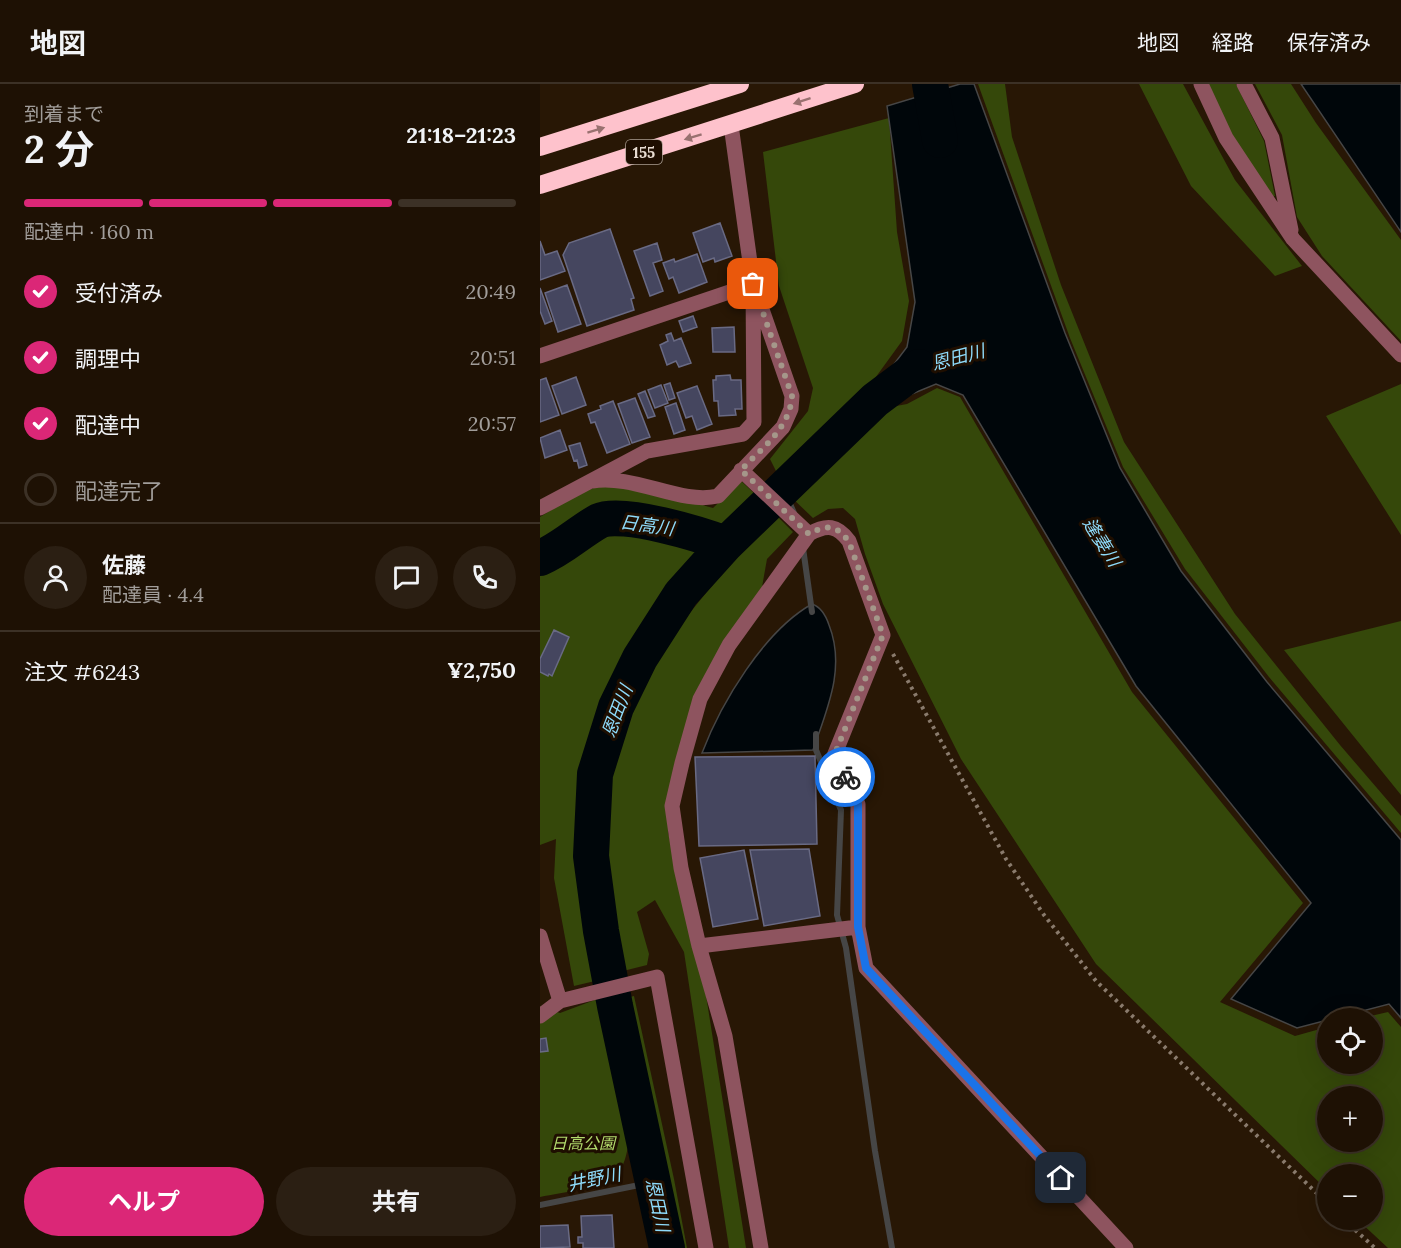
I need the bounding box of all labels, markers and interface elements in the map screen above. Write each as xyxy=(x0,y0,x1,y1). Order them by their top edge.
text: 地図 xyxy=(30,25,86,61)
text: 地図 xyxy=(1137,29,1179,56)
text: 経路 xyxy=(1212,29,1254,56)
text: 保存済み xyxy=(1287,29,1371,56)
one-way arrow xyxy=(793,97,811,106)
text: 到着まで xyxy=(24,101,104,126)
text: 21:18–21:23 xyxy=(406,121,516,149)
text: 2 分 xyxy=(24,124,94,174)
one-way arrow xyxy=(587,124,605,134)
one-way arrow xyxy=(684,133,702,142)
road number: 155 xyxy=(626,140,662,164)
text: 配達中 · 160 m xyxy=(24,219,154,244)
pin xyxy=(727,258,778,309)
icon: bag xyxy=(736,267,769,300)
icon: check xyxy=(24,275,57,308)
text: 受付済み xyxy=(75,279,163,307)
text: 20:49 xyxy=(465,279,516,304)
water label: 恩田川 xyxy=(929,338,989,375)
icon: check xyxy=(24,341,57,374)
text: 調理中 xyxy=(75,345,141,373)
text: 20:51 xyxy=(470,345,516,370)
icon: check xyxy=(24,407,57,440)
text: 配達中 xyxy=(75,411,141,439)
text: 20:57 xyxy=(468,411,516,436)
text: 配達完了 xyxy=(75,477,163,505)
water label: 日高川 xyxy=(619,510,677,540)
water label: 逢妻川 xyxy=(1078,513,1127,573)
button: person xyxy=(24,546,87,609)
button: chat xyxy=(375,546,438,609)
button: phone xyxy=(453,546,516,609)
text: 佐藤 xyxy=(102,551,146,579)
text: 配達員 · 4.4 xyxy=(102,582,204,607)
text: ¥2,750 xyxy=(447,656,516,684)
text: 注文 #6243 xyxy=(24,658,140,686)
water label: 恩田川 xyxy=(597,680,638,740)
courier xyxy=(815,747,875,807)
icon: bike xyxy=(829,761,862,794)
map controls xyxy=(1317,1008,1383,1230)
button: locate xyxy=(1317,1008,1383,1074)
button: + xyxy=(1317,1086,1383,1152)
park label: 日高公園 xyxy=(551,1133,617,1153)
pin xyxy=(1035,1152,1086,1203)
icon: home xyxy=(1044,1161,1077,1194)
water label: 井野川 xyxy=(565,1162,625,1196)
button: − xyxy=(1317,1164,1383,1230)
button: ヘルプ xyxy=(24,1167,264,1236)
button: 共有 xyxy=(276,1167,516,1236)
water label: 恩田川 xyxy=(641,1176,675,1236)

